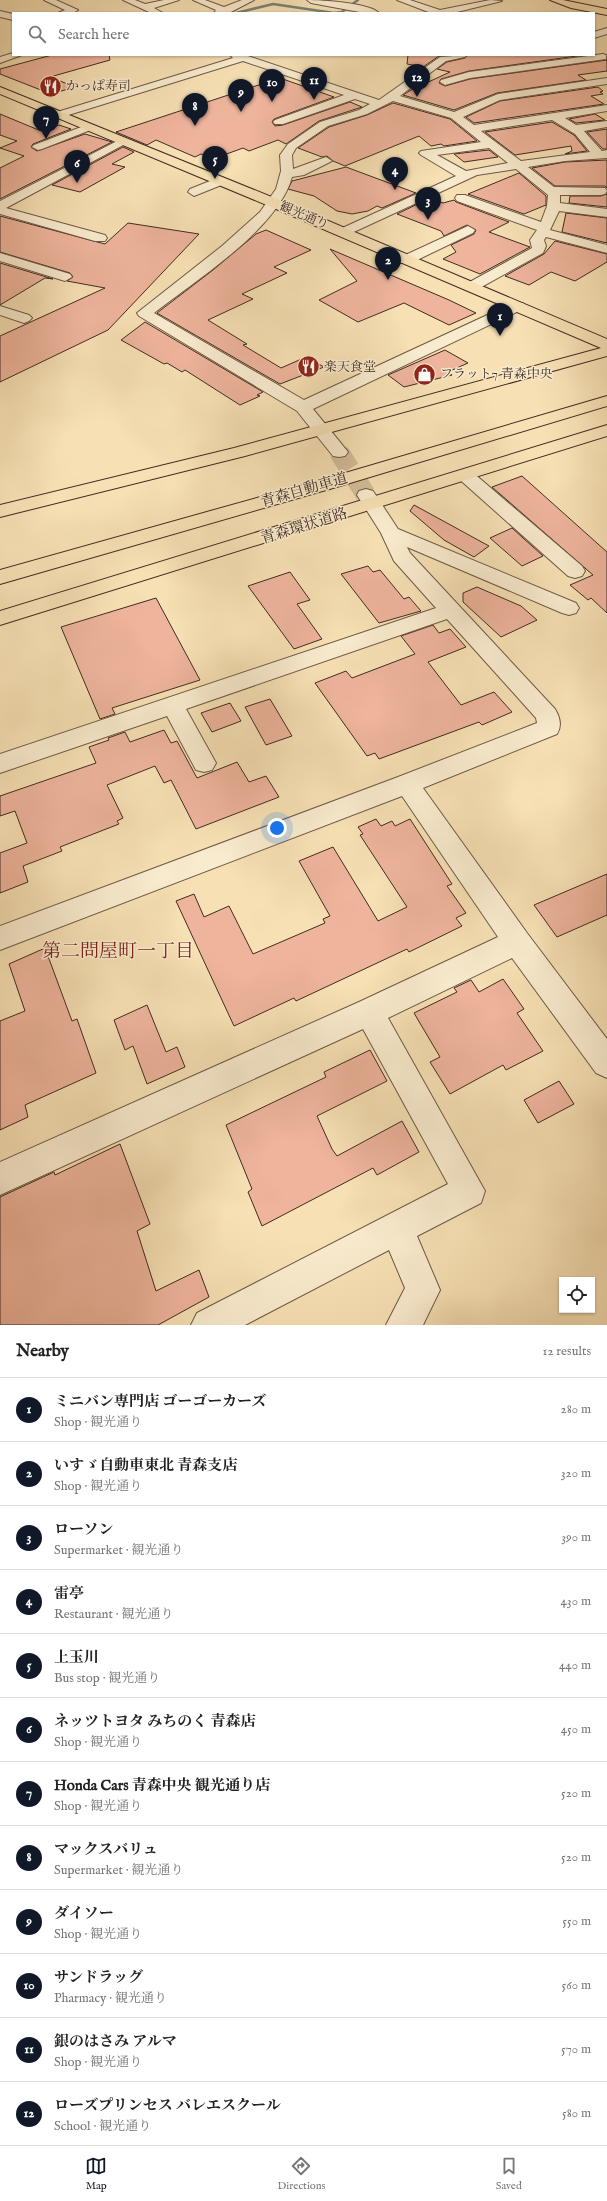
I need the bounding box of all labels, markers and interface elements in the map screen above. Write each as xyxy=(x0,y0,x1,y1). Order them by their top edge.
search box xyxy=(12,12,595,56)
icon: search xyxy=(26,23,48,45)
text: Search here xyxy=(58,25,129,44)
pin: 12 xyxy=(404,64,430,97)
pin: 11 xyxy=(301,67,327,100)
pin: 10 xyxy=(259,69,285,102)
restaurant icon: かっぱ寿司 xyxy=(38,73,64,99)
place label: かっぱ寿司 xyxy=(66,78,131,95)
pin: 9 xyxy=(228,79,254,112)
pin: 8 xyxy=(182,93,208,126)
pin: 7 xyxy=(33,106,59,139)
pin: 5 xyxy=(202,146,228,179)
pin: 6 xyxy=(64,150,90,183)
pin: 4 xyxy=(382,157,408,190)
pin: 3 xyxy=(415,187,441,220)
street label: 観光通り xyxy=(277,198,331,234)
pin: 2 xyxy=(375,247,401,280)
pin: 1 xyxy=(487,303,513,336)
restaurant icon: 楽天食堂 xyxy=(296,354,322,380)
place label: 楽天食堂 xyxy=(324,359,376,376)
shop icon: フラット7 青森中央 xyxy=(412,361,438,387)
place label: フラット7 青森中央 xyxy=(440,366,553,383)
street label: 青森自動車道 xyxy=(258,468,350,512)
street label: 青森環状道路 xyxy=(258,504,350,548)
your location xyxy=(267,818,287,838)
district label: 第二問屋町一丁目 xyxy=(42,940,194,964)
map controls xyxy=(559,1277,595,1313)
button: locate xyxy=(559,1277,595,1313)
text: Nearby xyxy=(16,1341,69,1362)
text: 12 results xyxy=(543,1343,591,1360)
text: ミニバン専門店 ゴーゴーカーズ xyxy=(54,1392,266,1411)
text: 1 xyxy=(27,1401,31,1418)
text: 280 m xyxy=(561,1401,591,1418)
text: Shop · 観光通り xyxy=(54,1414,142,1431)
text: いすゞ自動車東北 青森支店 xyxy=(54,1456,237,1475)
text: 2 xyxy=(26,1465,32,1482)
text: 320 m xyxy=(561,1465,591,1482)
text: Shop · 観光通り xyxy=(54,1478,142,1495)
text: ローソン xyxy=(54,1520,113,1539)
text: 3 xyxy=(27,1529,31,1546)
text: 390 m xyxy=(561,1529,591,1546)
text: Supermarket · 観光通り xyxy=(54,1542,183,1559)
text: 雷亭 xyxy=(54,1584,84,1603)
text: 4 xyxy=(26,1593,32,1610)
text: 430 m xyxy=(561,1593,591,1610)
text: Restaurant · 観光通り xyxy=(54,1606,173,1623)
text: 上玉川 xyxy=(54,1648,99,1667)
text: 5 xyxy=(27,1657,31,1674)
text: 440 m xyxy=(559,1657,591,1674)
text: Bus stop · 観光通り xyxy=(54,1670,160,1687)
text: ネッツトヨタ みちのく 青森店 xyxy=(54,1712,256,1731)
text: 6 xyxy=(26,1721,32,1738)
text: 450 m xyxy=(561,1721,591,1738)
text: Shop · 観光通り xyxy=(54,1734,142,1751)
text: Honda Cars 青森中央 観光通り店 xyxy=(54,1776,270,1795)
text: 7 xyxy=(26,1785,32,1802)
text: 520 m xyxy=(561,1785,591,1802)
text: Shop · 観光通り xyxy=(54,1798,142,1815)
text: マックスバリュ xyxy=(54,1840,158,1859)
text: 8 xyxy=(26,1849,32,1866)
text: 520 m xyxy=(561,1849,591,1866)
text: Supermarket · 観光通り xyxy=(54,1862,183,1879)
text: ダイソー xyxy=(54,1904,114,1923)
text: 9 xyxy=(26,1913,32,1930)
text: 550 m xyxy=(562,1913,591,1930)
text: Shop · 観光通り xyxy=(54,1926,142,1943)
text: サンドラッグ xyxy=(54,1968,143,1987)
text: 10 xyxy=(23,1977,35,1994)
text: 560 m xyxy=(562,1977,591,1994)
text: Pharmacy · 観光通り xyxy=(54,1990,167,2007)
text: 銀のはさみ アルマ xyxy=(54,2032,177,2051)
text: 11 xyxy=(24,2041,34,2058)
text: 570 m xyxy=(561,2041,591,2058)
text: Shop · 観光通り xyxy=(54,2054,142,2071)
text: ローズプリンセス バレエスクール xyxy=(54,2096,281,2115)
text: 12 xyxy=(24,2105,34,2122)
text: 580 m xyxy=(562,2105,591,2122)
text: School · 観光通り xyxy=(54,2118,151,2135)
tab: Map xyxy=(85,2155,107,2193)
tab: Directions xyxy=(278,2155,325,2193)
tab: Saved xyxy=(496,2155,522,2193)

